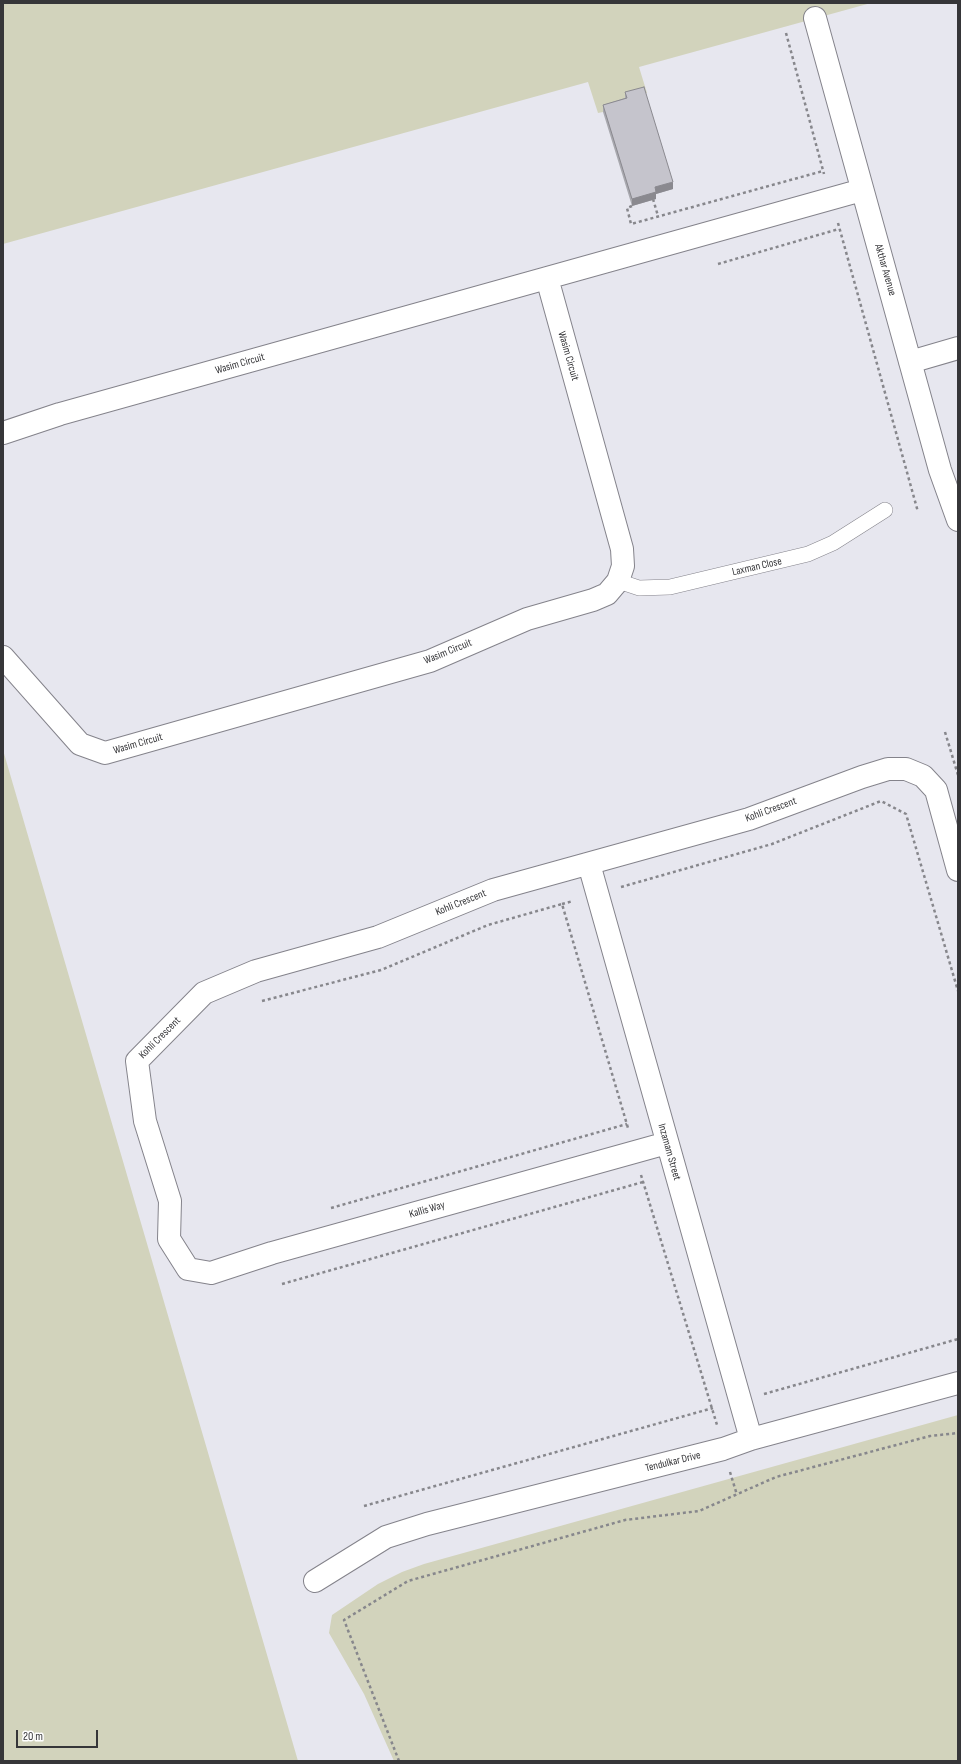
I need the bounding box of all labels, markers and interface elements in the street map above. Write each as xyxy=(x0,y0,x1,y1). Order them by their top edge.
street label: Akthar Avenue xyxy=(871,243,899,297)
street label: Wasim Circuit xyxy=(555,330,581,382)
street label: Wasim Circuit xyxy=(214,351,266,377)
street label: Laxman Close xyxy=(731,555,783,579)
street label: Wasim Circuit xyxy=(422,636,474,668)
street label: Wasim Circuit xyxy=(112,731,164,757)
street label: Kohli Crescent xyxy=(744,795,798,825)
street label: Kohli Crescent xyxy=(434,887,488,919)
street label: Kohli Crescent xyxy=(136,1014,184,1062)
street label: Inzamam Street xyxy=(655,1122,683,1182)
street label: Kallis Way xyxy=(408,1199,446,1221)
street label: Tendulkar Drive xyxy=(644,1449,702,1475)
scale bar xyxy=(18,1722,100,1748)
text: 20 m xyxy=(23,1729,43,1744)

